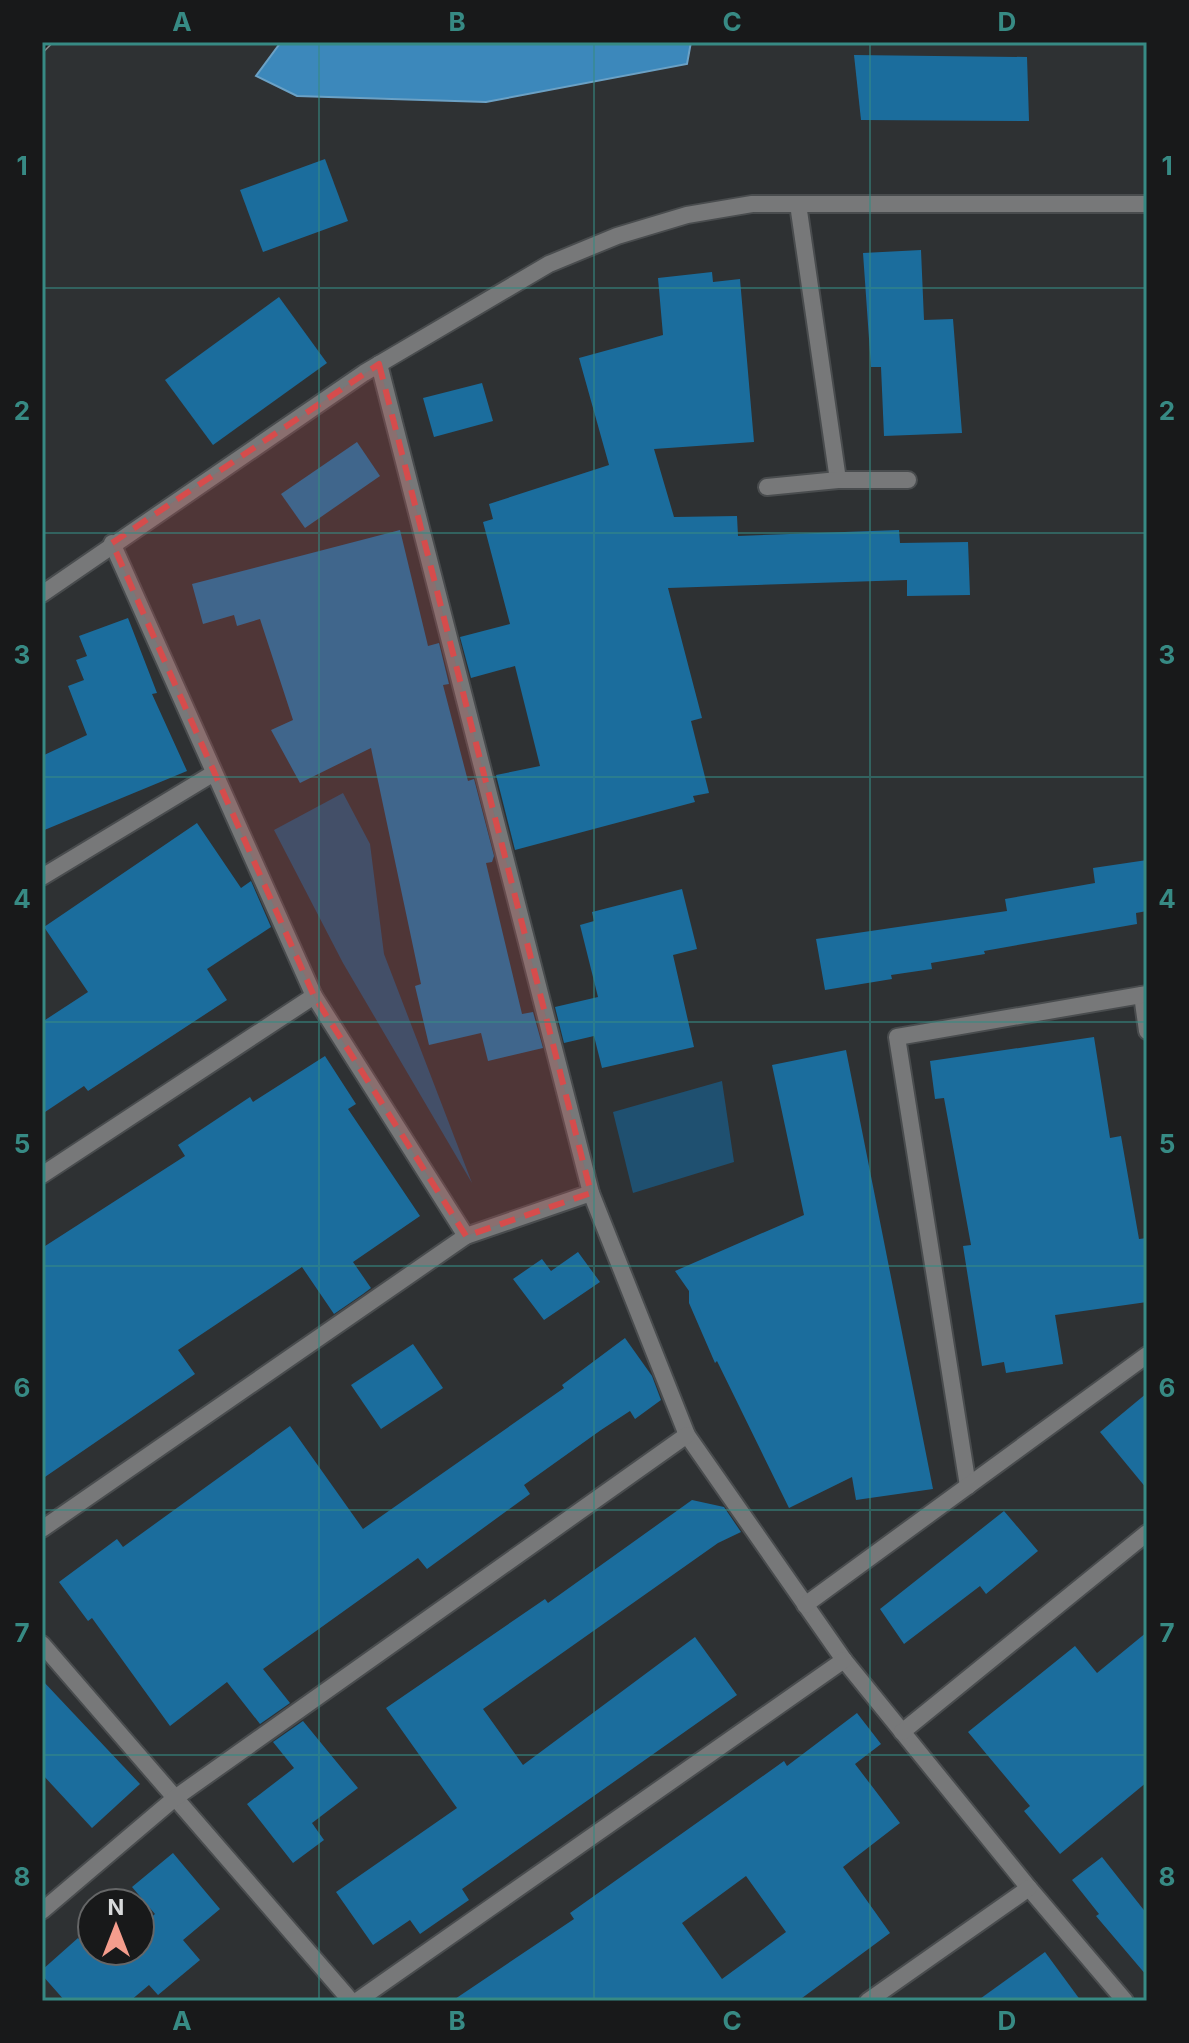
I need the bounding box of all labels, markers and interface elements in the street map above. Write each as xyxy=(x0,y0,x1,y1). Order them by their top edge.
text: A xyxy=(172,6,192,37)
text: B xyxy=(448,6,466,37)
text: C xyxy=(722,6,742,37)
text: D xyxy=(998,6,1016,37)
text: 1 xyxy=(16,150,28,181)
text: 1 xyxy=(1161,150,1173,181)
text: 2 xyxy=(14,395,30,426)
text: 2 xyxy=(1159,395,1175,426)
text: 3 xyxy=(14,639,30,670)
text: 3 xyxy=(1159,639,1175,670)
text: 4 xyxy=(13,883,31,914)
text: 4 xyxy=(1158,883,1176,914)
text: 5 xyxy=(14,1128,30,1159)
text: 5 xyxy=(1159,1128,1175,1159)
text: 6 xyxy=(14,1372,30,1403)
text: 6 xyxy=(1159,1372,1175,1403)
text: 7 xyxy=(14,1617,30,1648)
text: 7 xyxy=(1159,1617,1175,1648)
text: 8 xyxy=(14,1861,30,1892)
text: 8 xyxy=(1159,1861,1175,1892)
north arrow xyxy=(76,1887,156,1967)
text: N xyxy=(108,1894,124,1920)
text: A xyxy=(172,2005,192,2036)
text: B xyxy=(448,2005,466,2036)
text: C xyxy=(722,2005,742,2036)
text: D xyxy=(998,2005,1016,2036)

